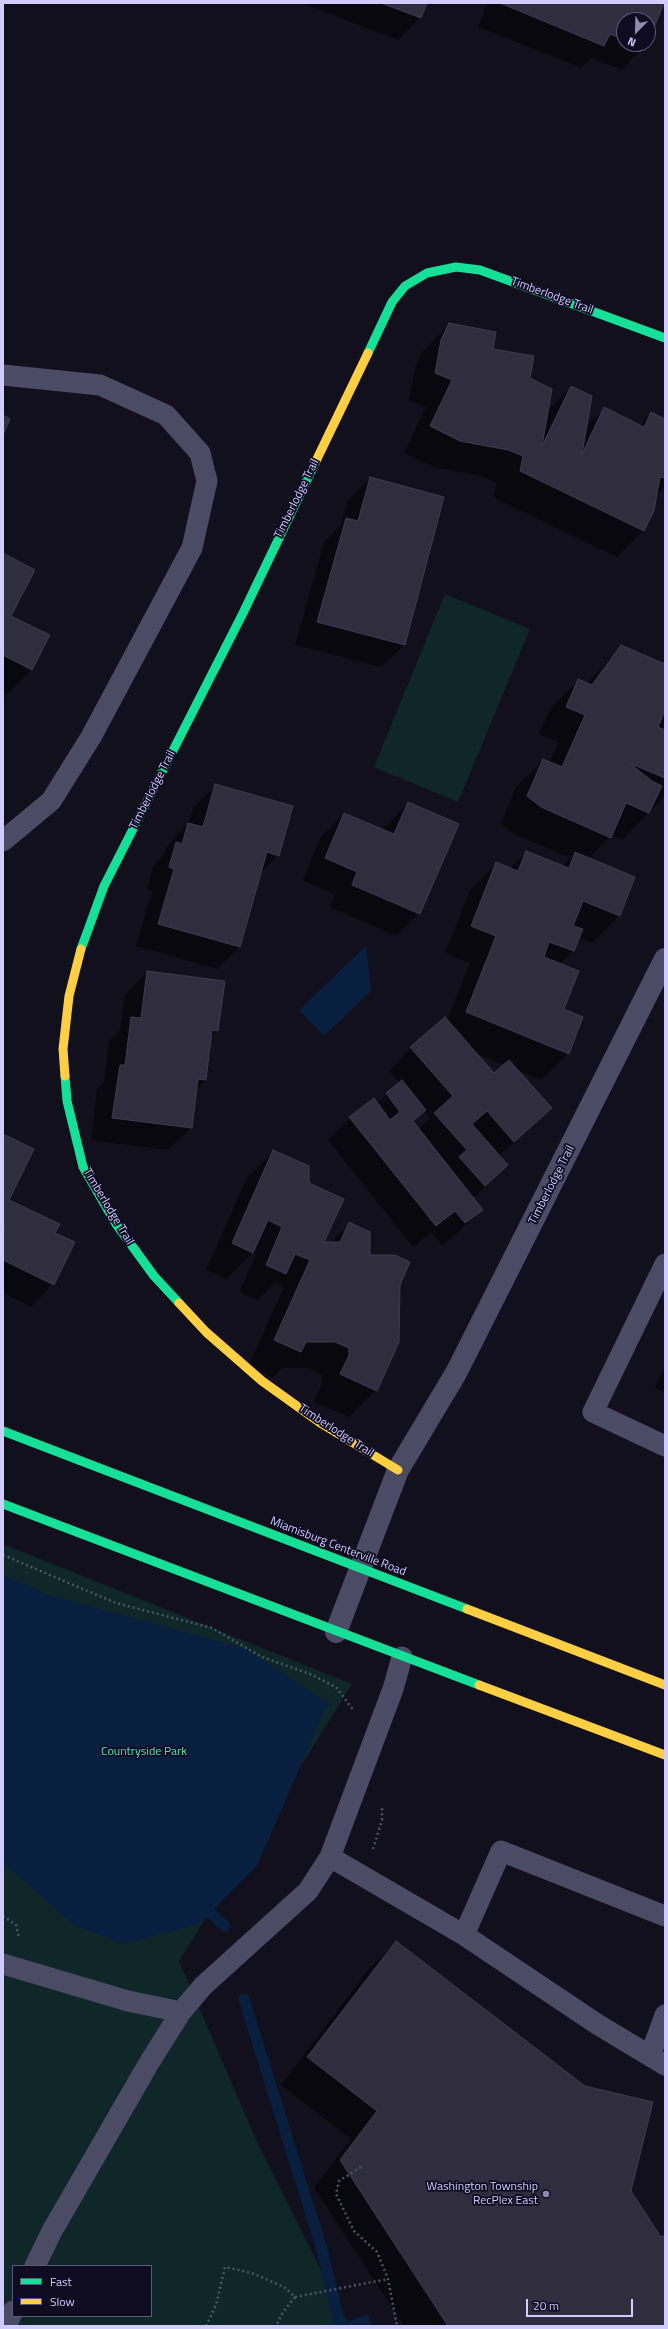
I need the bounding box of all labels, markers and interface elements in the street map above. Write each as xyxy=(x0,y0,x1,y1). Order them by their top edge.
north arrow xyxy=(616,12,656,52)
text: N xyxy=(625,33,638,51)
street label: Timberlodge Trail xyxy=(509,274,595,318)
street label: Timberlodge Trail xyxy=(272,457,322,541)
street label: Timberlodge Trail xyxy=(127,748,179,832)
street label: Timberlodge Trail xyxy=(526,1143,578,1227)
street label: Timberlodge Trail xyxy=(80,1166,136,1248)
street label: Timberlodge Trail xyxy=(296,1401,376,1461)
street label: Miamisburg Centerville Road xyxy=(268,1514,408,1580)
park label: Countryside Park xyxy=(101,1745,187,1759)
place label: Washington Township RecPlex East xyxy=(427,2180,538,2208)
marker: Washington Township RecPlex East xyxy=(541,2189,551,2199)
legend xyxy=(12,2265,152,2317)
text: Fast xyxy=(50,2272,72,2291)
scale bar xyxy=(528,2291,635,2317)
text: Slow xyxy=(50,2292,75,2311)
text: 20 m xyxy=(533,2296,559,2315)

